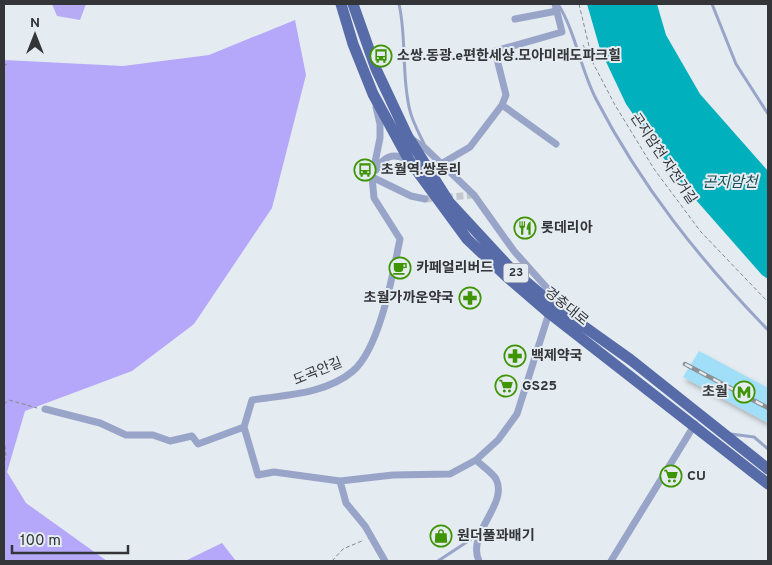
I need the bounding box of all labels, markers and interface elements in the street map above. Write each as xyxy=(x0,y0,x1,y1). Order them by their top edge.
north arrow xyxy=(10,10,60,60)
text: N xyxy=(30,15,40,32)
bus stop icon: 소쌍.동광.e편한세상.모아미래도파크힐 xyxy=(369,44,393,68)
place label: 소쌍.동광.e편한세상.모아미래도파크힐 xyxy=(397,47,621,65)
street label: 곤지암천 자전거길 xyxy=(626,110,701,208)
bus stop icon: 초월역.쌍동리 xyxy=(353,158,377,182)
place label: 초월역.쌍동리 xyxy=(381,162,462,179)
water label: 곤지암천 xyxy=(702,174,760,193)
restaurant icon: 롯데리아 xyxy=(513,216,537,240)
place label: 롯데리아 xyxy=(541,220,593,237)
cafe icon: 카페얼리버드 xyxy=(388,256,412,280)
place label: 카페얼리버드 xyxy=(416,260,493,277)
road number: 23 xyxy=(504,264,528,282)
street label: 경충대로 xyxy=(541,284,591,330)
pharmacy icon: 초월가까운약국 xyxy=(458,286,482,310)
place label: 초월가까운약국 xyxy=(364,290,454,307)
pharmacy icon: 백제약국 xyxy=(503,344,527,368)
place label: 백제약국 xyxy=(531,348,583,365)
street label: 도곡안길 xyxy=(291,354,345,390)
supermarket icon: GS25 xyxy=(494,374,518,398)
place label: GS25 xyxy=(522,378,557,395)
metro station icon: 초월 xyxy=(732,380,756,404)
place label: 초월 xyxy=(702,384,728,401)
supermarket icon: CU xyxy=(659,464,683,488)
place label: CU xyxy=(687,468,706,485)
scale bar xyxy=(12,522,129,554)
shop icon: 원더풀꽈배기 xyxy=(429,524,453,548)
place label: 원더풀꽈배기 xyxy=(457,528,534,545)
text: 100 m xyxy=(20,532,61,551)

